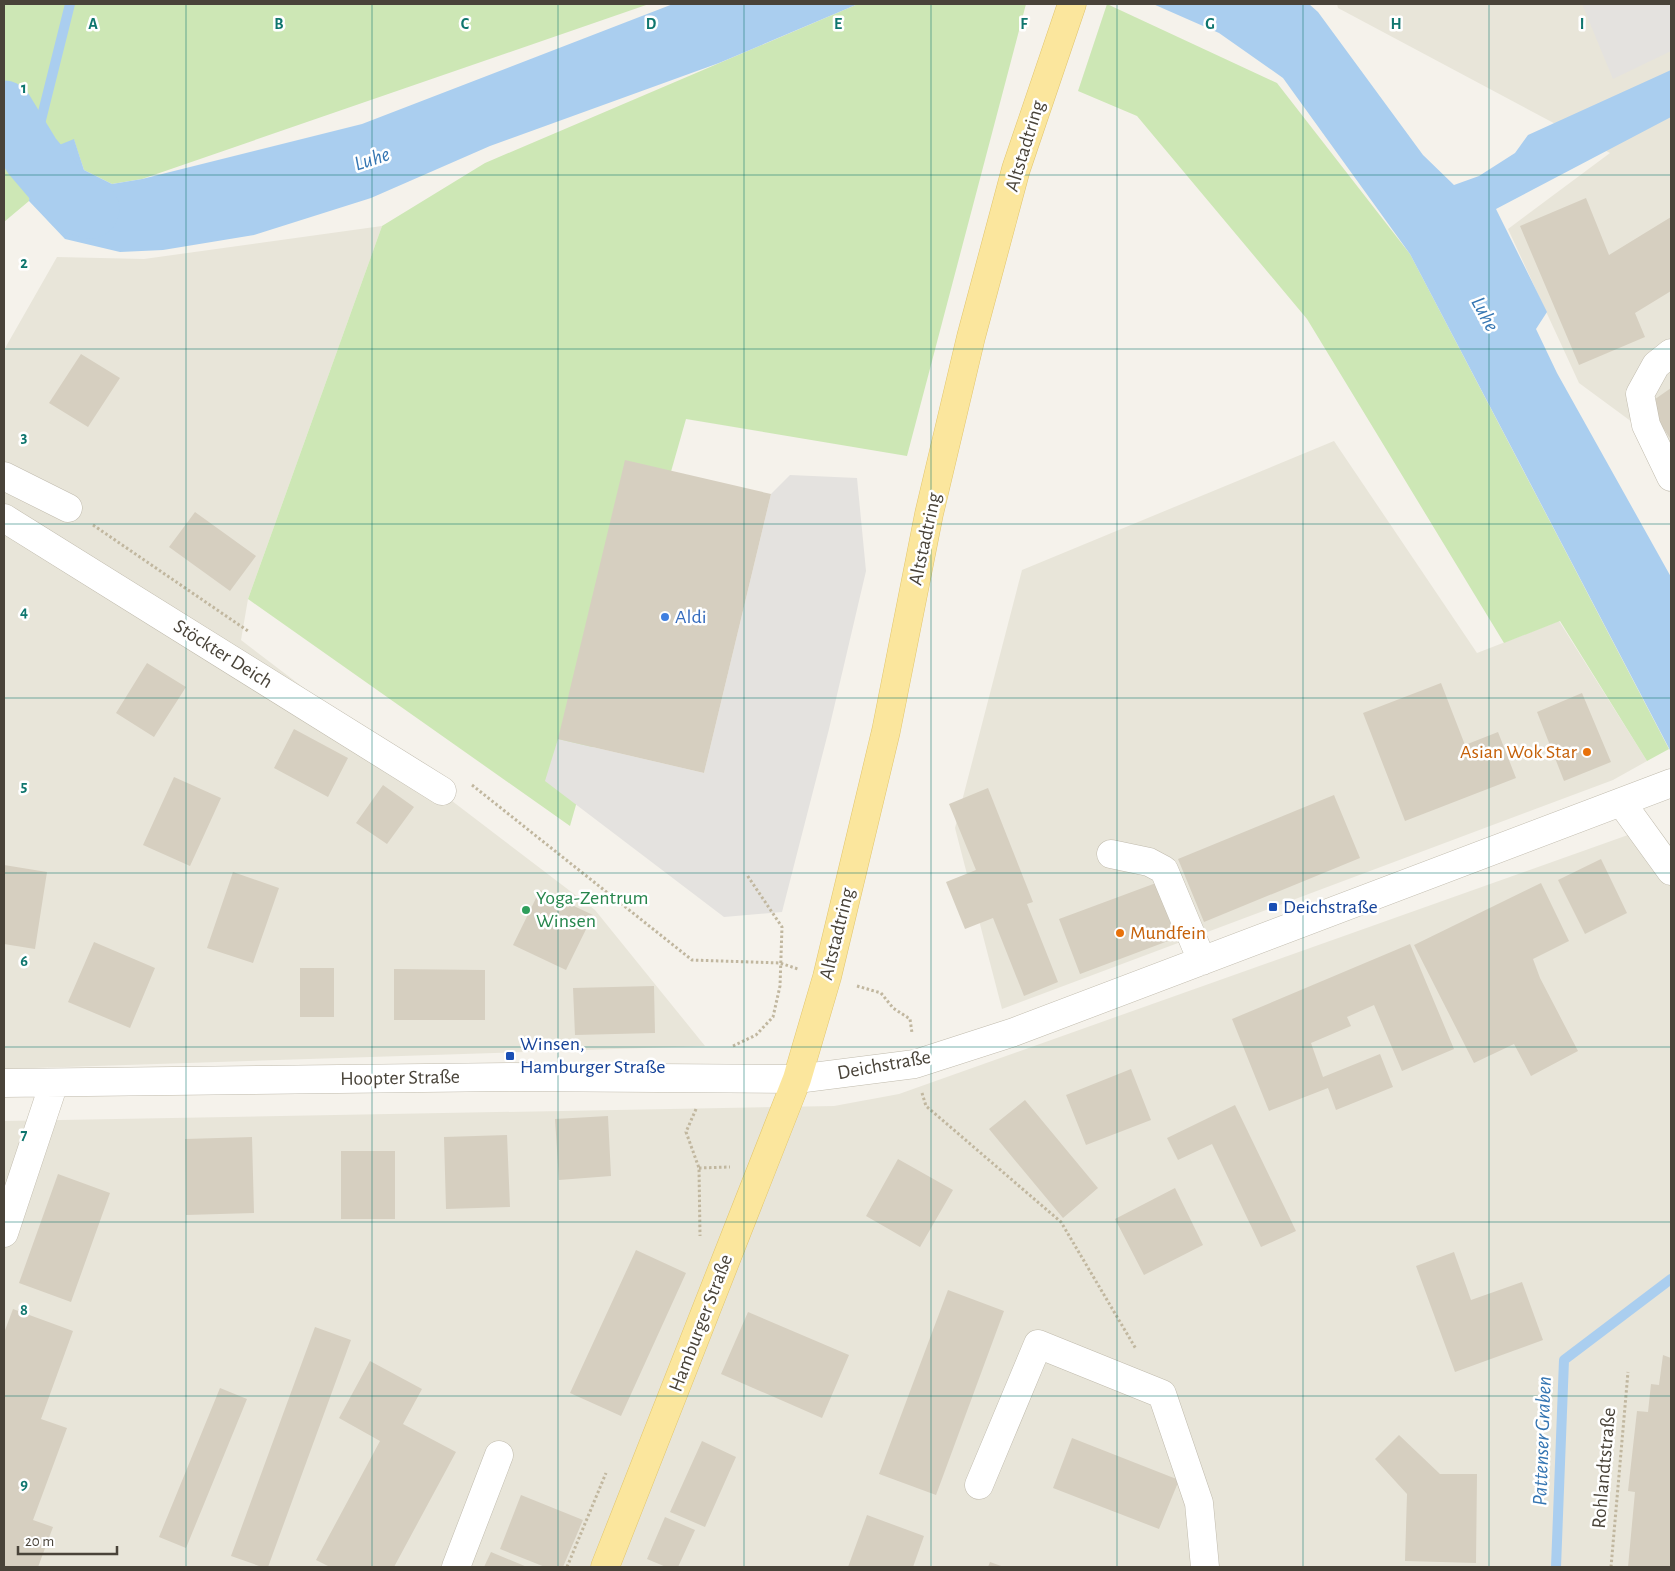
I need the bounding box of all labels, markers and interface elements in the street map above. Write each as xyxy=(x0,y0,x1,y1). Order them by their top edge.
text: A xyxy=(88,16,98,32)
text: B xyxy=(274,16,284,32)
text: C xyxy=(461,16,470,32)
text: D xyxy=(646,16,657,32)
text: E xyxy=(834,16,842,32)
text: F xyxy=(1020,16,1028,32)
text: G xyxy=(1205,16,1215,32)
text: H xyxy=(1390,16,1402,32)
text: I xyxy=(1580,16,1584,32)
text: 1 xyxy=(21,80,27,96)
street label: Altstadtring xyxy=(1002,98,1048,194)
water label: Luhe xyxy=(352,143,392,175)
text: 2 xyxy=(20,255,28,271)
water label: Luhe xyxy=(1467,293,1503,335)
text: 3 xyxy=(21,429,28,445)
street label: Altstadtring xyxy=(905,491,945,587)
text: 4 xyxy=(20,604,28,620)
place label: Aldi xyxy=(675,607,707,627)
marker: Aldi xyxy=(659,611,671,623)
street label: Stöckter Deich xyxy=(170,616,276,692)
place label: Asian Wok Star xyxy=(1460,742,1578,762)
marker: Asian Wok Star xyxy=(1581,746,1593,758)
text: 5 xyxy=(21,778,28,794)
street label: Altstadtring xyxy=(816,886,858,982)
place label: Yoga-Zentrum Winsen xyxy=(536,888,648,931)
place label: Deichstraße xyxy=(1283,897,1378,917)
marker: Deichstraße xyxy=(1267,901,1279,913)
marker: Yoga-Zentrum Winsen xyxy=(520,904,532,916)
place label: Mundfein xyxy=(1130,923,1206,943)
marker: Mundfein xyxy=(1114,927,1126,939)
text: 6 xyxy=(20,953,28,969)
place label: Winsen, Hamburger Straße xyxy=(520,1034,665,1077)
street label: Deichstraße xyxy=(836,1047,932,1083)
marker: Winsen, Hamburger Straße xyxy=(504,1050,516,1062)
street label: Hoopter Straße xyxy=(340,1067,460,1089)
text: 7 xyxy=(21,1127,28,1143)
street label: Hamburger Straße xyxy=(666,1252,736,1394)
text: 8 xyxy=(20,1302,28,1318)
water label: Pattenser Graben xyxy=(1529,1376,1555,1506)
street label: Rohlandtstraße xyxy=(1589,1407,1619,1529)
text: 9 xyxy=(20,1476,28,1492)
scale bar xyxy=(18,1524,116,1556)
text: 20 m xyxy=(25,1534,54,1549)

